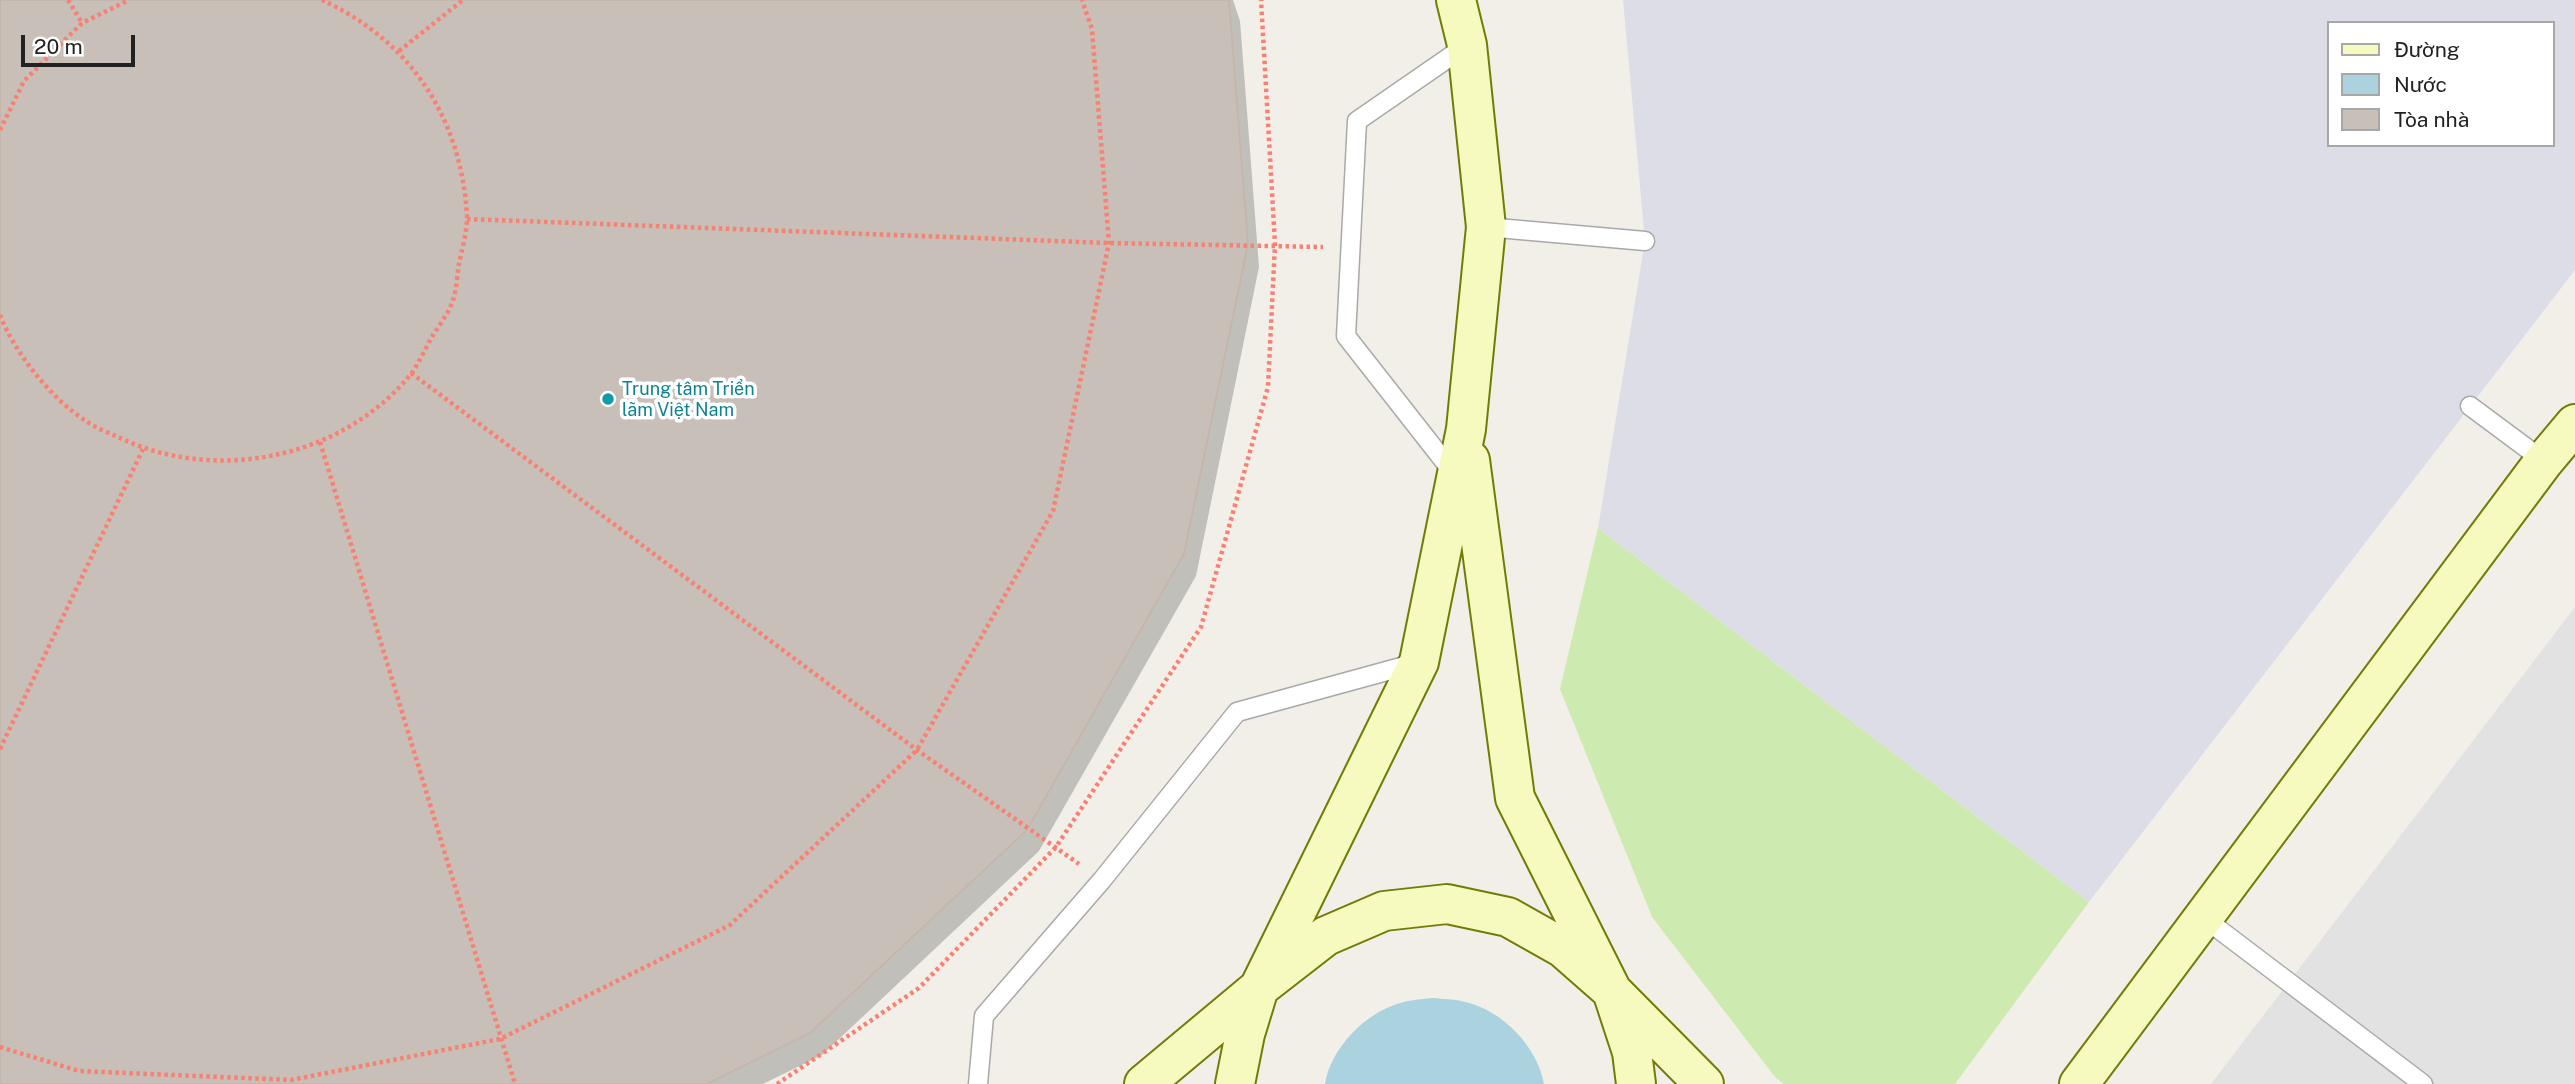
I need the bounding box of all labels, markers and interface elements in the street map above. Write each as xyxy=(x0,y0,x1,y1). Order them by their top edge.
scale bar xyxy=(24,21,138,65)
legend xyxy=(2326,21,2554,147)
text: 20 m xyxy=(34,34,83,59)
text: Đường xyxy=(2394,37,2460,62)
text: Nước xyxy=(2394,72,2447,97)
text: Tòa nhà xyxy=(2394,107,2469,132)
place label: Trung tâm Triển lãm Việt Nam xyxy=(622,378,755,420)
marker: Trung tâm Triển lãm Việt Nam xyxy=(600,391,616,407)

